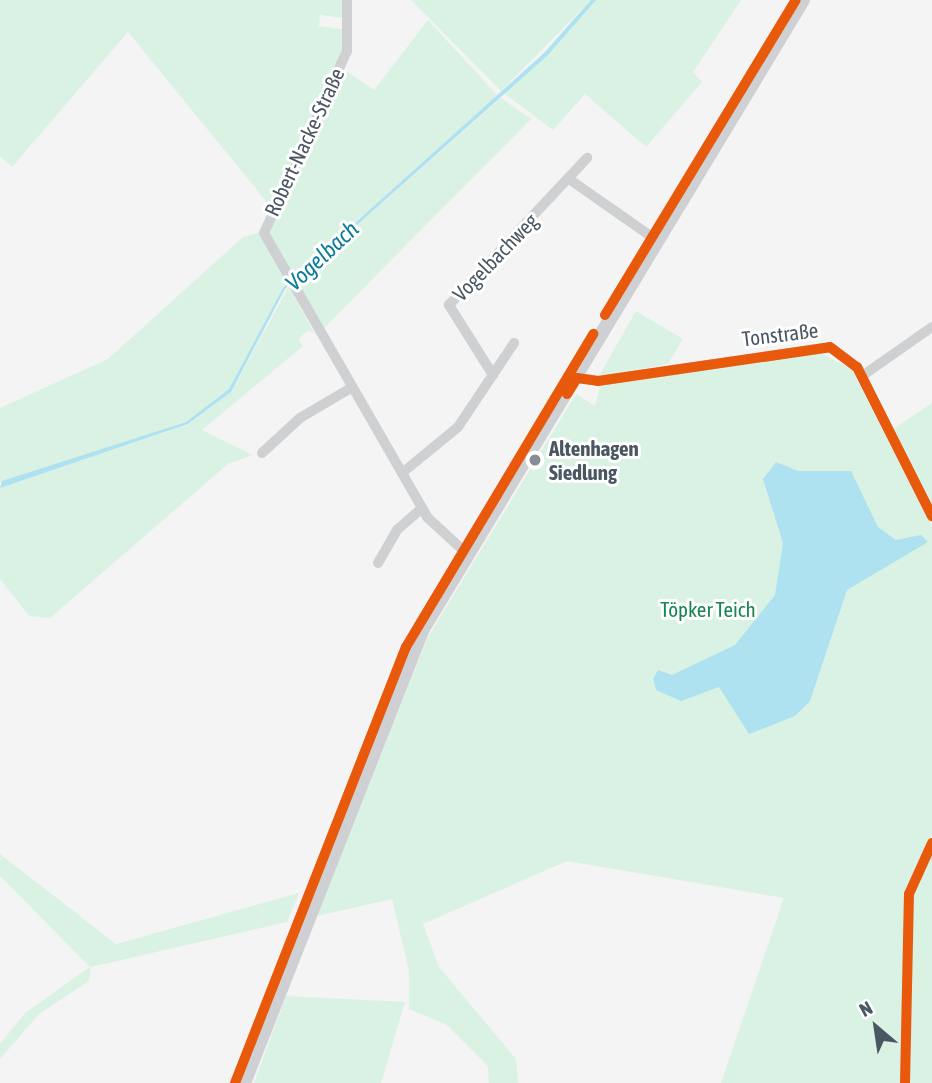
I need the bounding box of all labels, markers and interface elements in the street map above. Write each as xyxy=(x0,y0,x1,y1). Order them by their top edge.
street label: Robert-Nacke-Straße xyxy=(259,64,349,220)
street label: Vogelbachweg xyxy=(447,208,543,306)
water label: Vogelbach xyxy=(280,215,364,297)
street label: Tonstraße xyxy=(741,317,819,351)
place label: Altenhagen Siedlung xyxy=(549,435,639,485)
marker: Altenhagen Siedlung xyxy=(527,452,543,468)
park label: Töpker Teich xyxy=(660,596,756,622)
north arrow xyxy=(841,992,911,1062)
text: N xyxy=(856,996,876,1021)

